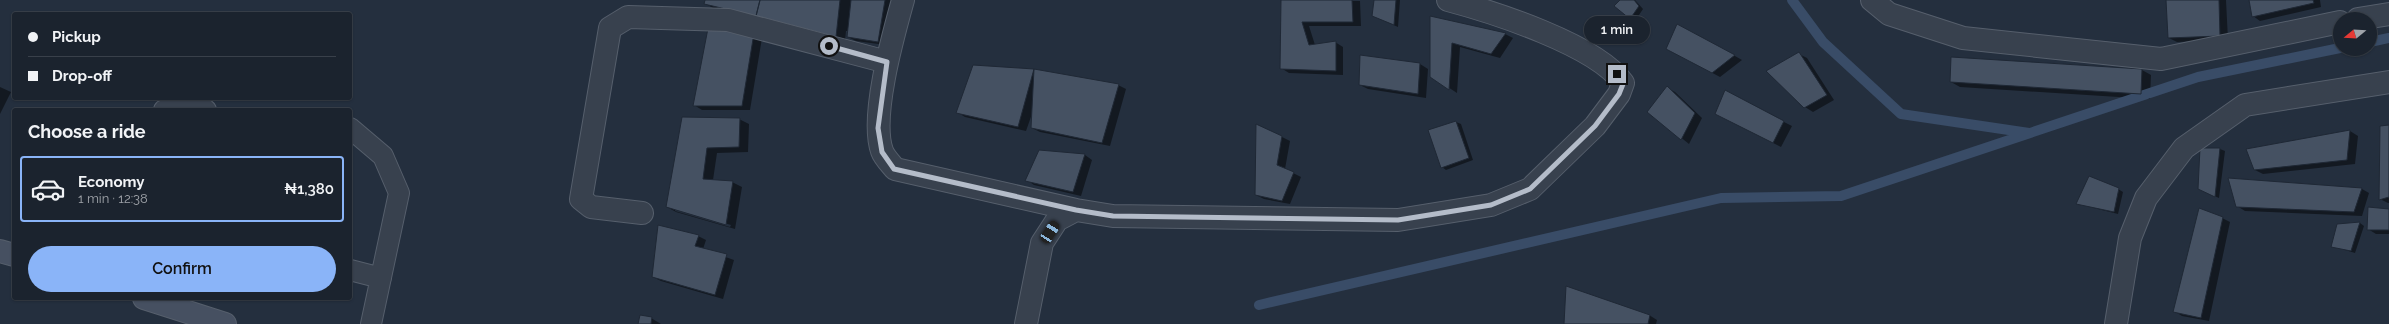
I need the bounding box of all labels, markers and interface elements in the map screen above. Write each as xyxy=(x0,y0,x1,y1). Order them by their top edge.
north arrow xyxy=(2333,12,2377,56)
map controls xyxy=(2333,12,2377,56)
callout: 1 min xyxy=(1584,16,1650,44)
text: 1 min xyxy=(1601,22,1633,37)
text: Pickup xyxy=(52,28,101,46)
route start xyxy=(820,37,838,55)
route end xyxy=(1608,65,1626,83)
text: Drop-off xyxy=(52,67,112,85)
text: Choose a ride xyxy=(28,121,146,142)
icon: car xyxy=(30,171,66,207)
text: Economy xyxy=(78,173,145,191)
text: ₦1,380 xyxy=(284,180,334,198)
text: 1 min · 12:38 xyxy=(78,191,148,206)
car xyxy=(1038,219,1062,245)
button: Confirm xyxy=(28,246,336,292)

